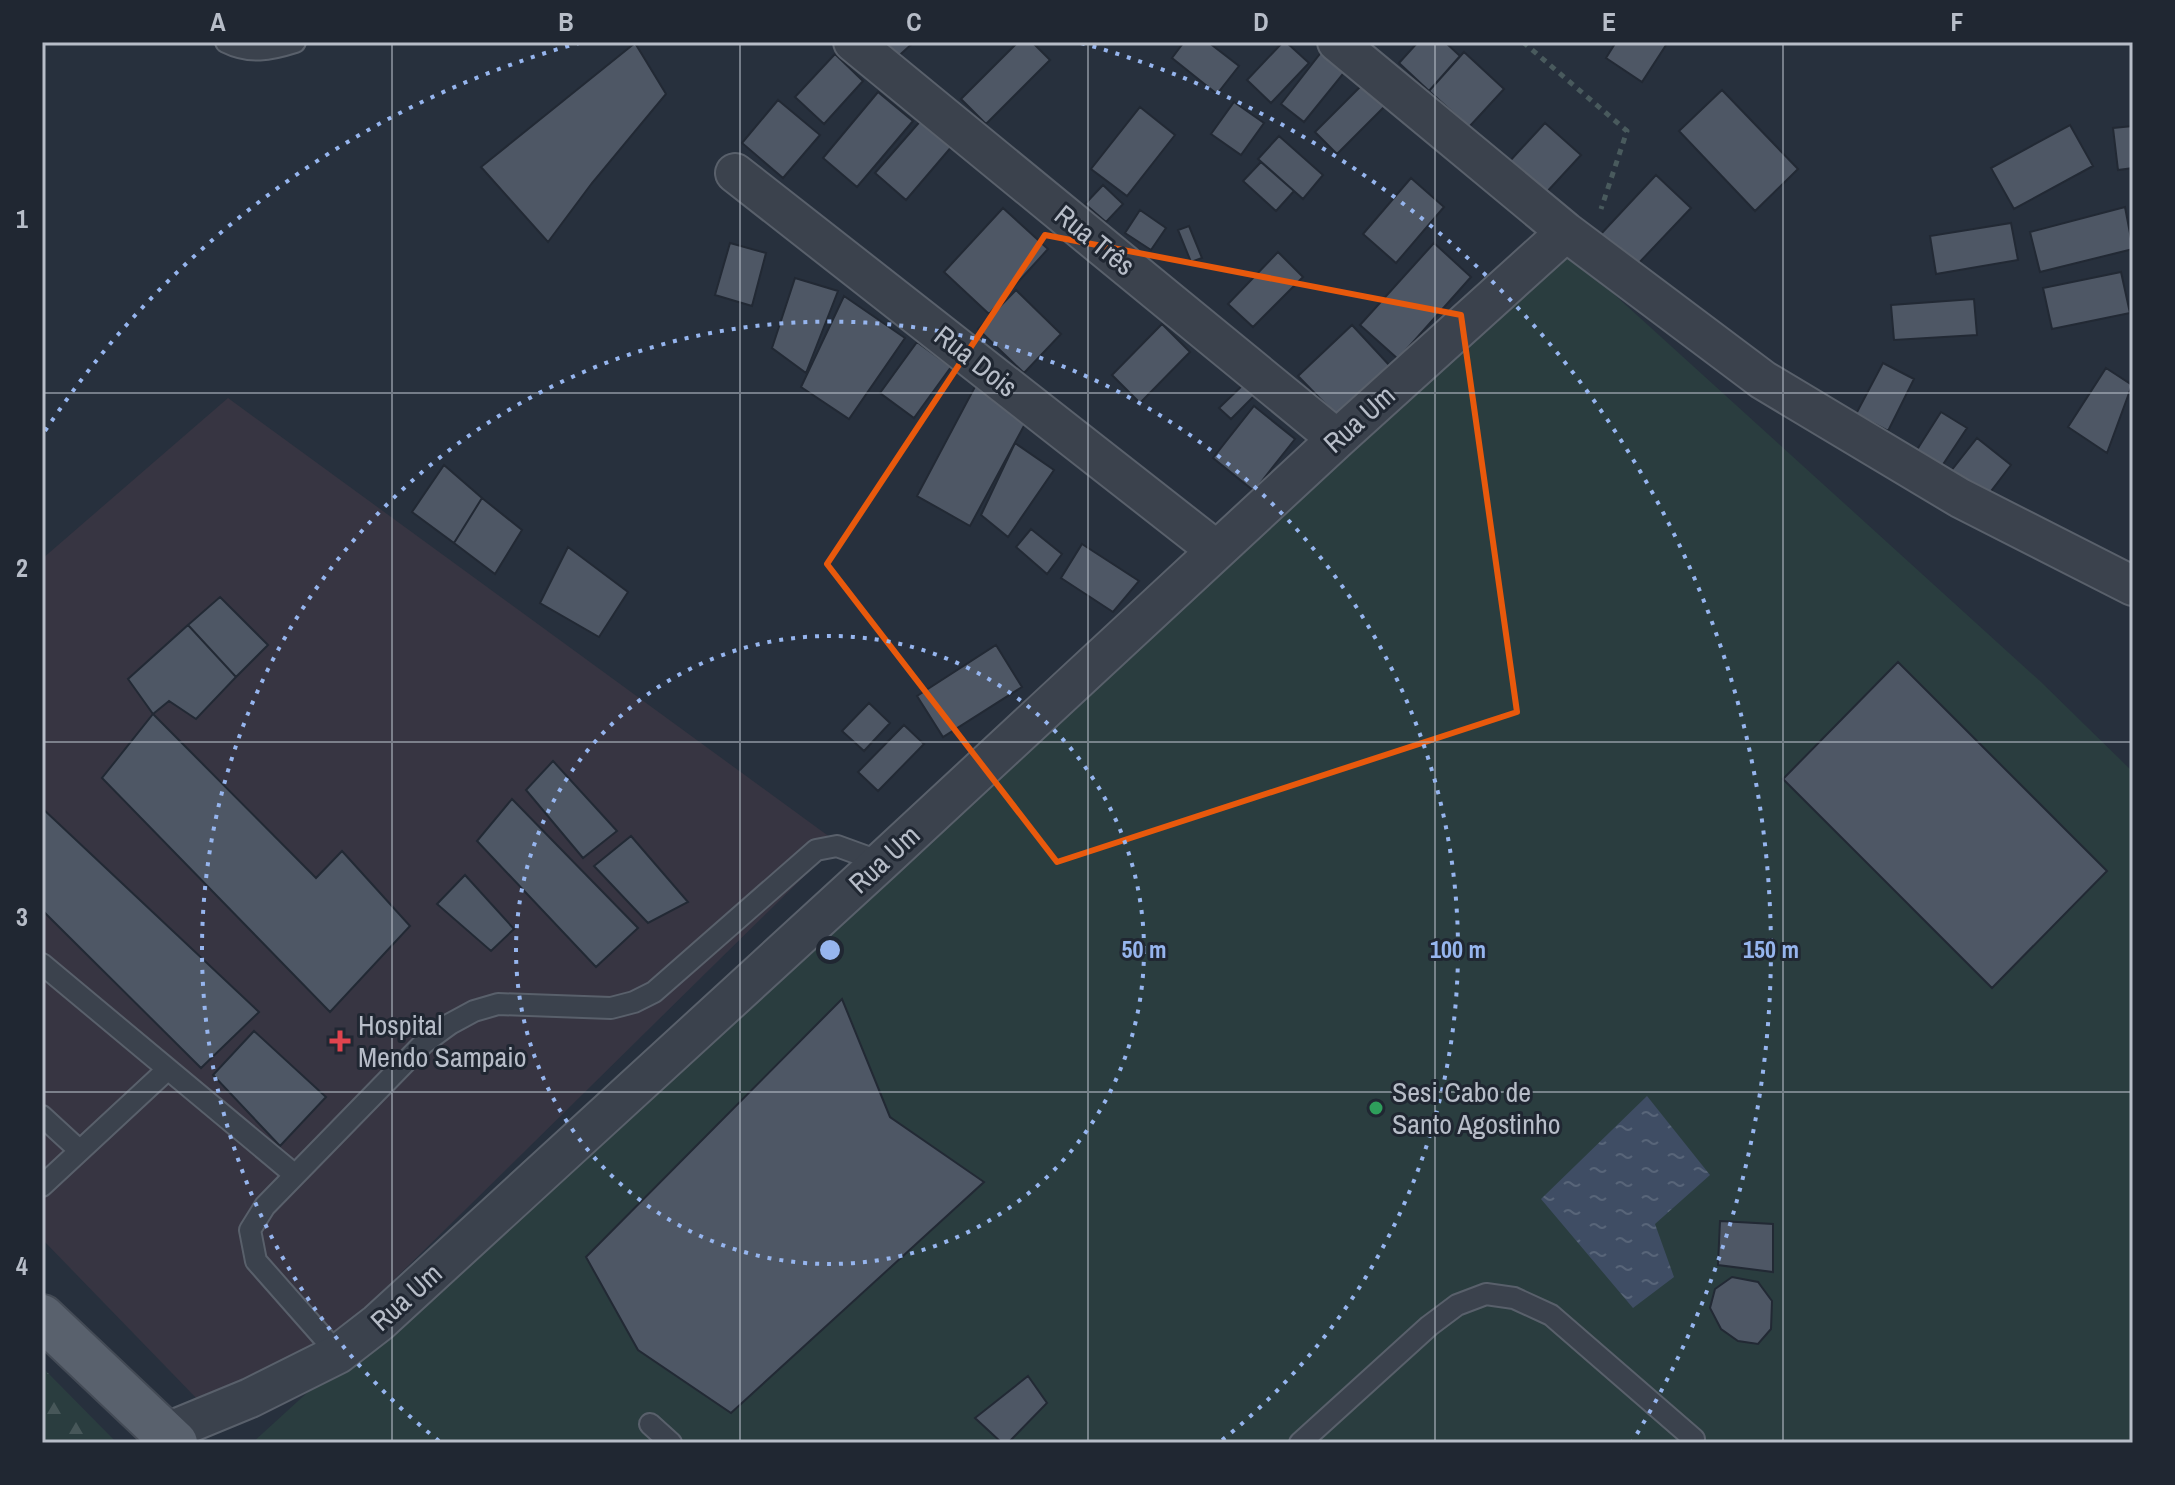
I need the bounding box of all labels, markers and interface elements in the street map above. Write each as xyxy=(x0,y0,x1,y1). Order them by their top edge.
text: A xyxy=(210,4,226,39)
text: B xyxy=(558,4,574,39)
text: C xyxy=(906,4,922,39)
text: D xyxy=(1253,4,1269,39)
text: E xyxy=(1602,4,1616,39)
text: F xyxy=(1950,4,1964,39)
street label: Rua Três xyxy=(1047,196,1143,284)
text: 1 xyxy=(16,201,28,236)
street label: Rua Dois xyxy=(927,317,1025,405)
street label: Rua Um xyxy=(1315,377,1403,461)
text: 2 xyxy=(16,550,28,585)
street label: Rua Um xyxy=(840,816,928,902)
text: 3 xyxy=(16,899,28,934)
text: 50 m xyxy=(1122,933,1166,965)
text: 100 m xyxy=(1430,933,1486,965)
text: 150 m xyxy=(1743,933,1799,965)
centre of rings xyxy=(816,936,844,964)
place label: Hospital Mendo Sampaio xyxy=(358,1006,526,1076)
marker: Hospital Mendo Sampaio xyxy=(329,1030,351,1052)
place label: Sesi Cabo de Santo Agostinho xyxy=(1392,1073,1561,1143)
marker: Sesi Cabo de Santo Agostinho xyxy=(1367,1099,1385,1117)
text: 4 xyxy=(16,1248,28,1283)
street label: Rua Um xyxy=(362,1255,450,1339)

